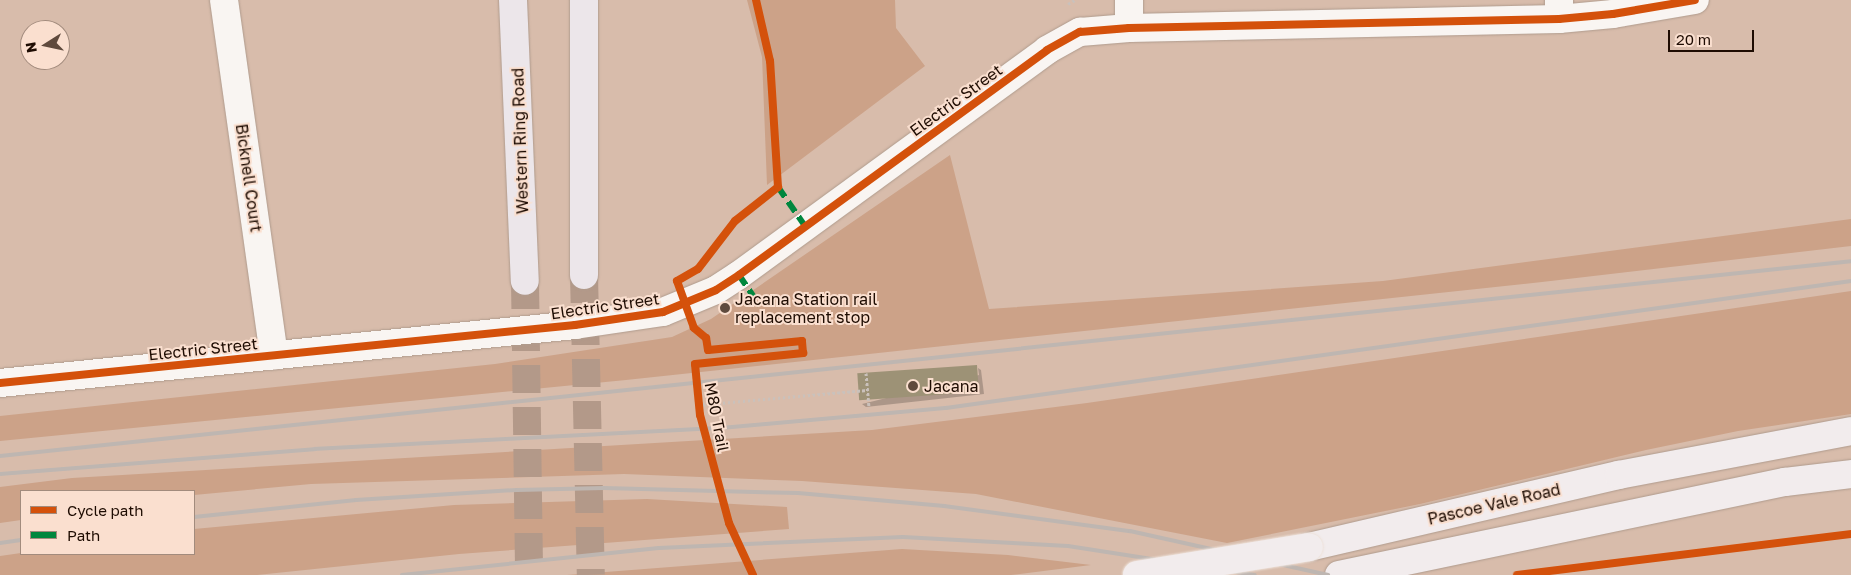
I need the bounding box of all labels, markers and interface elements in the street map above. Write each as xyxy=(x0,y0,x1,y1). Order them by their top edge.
north arrow xyxy=(20,20,70,70)
scale bar xyxy=(1671,20,1757,52)
text: 20 m xyxy=(1676,30,1711,48)
text: N xyxy=(21,41,40,54)
street label: Electric Street xyxy=(906,60,1006,140)
street label: Western Ring Road xyxy=(508,68,532,214)
street label: Bicknell Court xyxy=(232,123,266,233)
street label: Electric Street xyxy=(549,289,661,323)
place label: Jacana Station rail replacement stop xyxy=(735,289,877,327)
marker: Jacana Station rail replacement stop xyxy=(719,302,731,314)
street label: Electric Street xyxy=(147,334,259,364)
place label: Jacana xyxy=(924,376,979,396)
marker: Jacana xyxy=(906,379,920,393)
street label: M80 Trail xyxy=(701,381,733,453)
street label: Pascoe Vale Road xyxy=(1426,479,1562,529)
legend xyxy=(20,490,195,555)
text: Cycle path xyxy=(67,501,143,519)
text: Path xyxy=(67,526,100,544)

